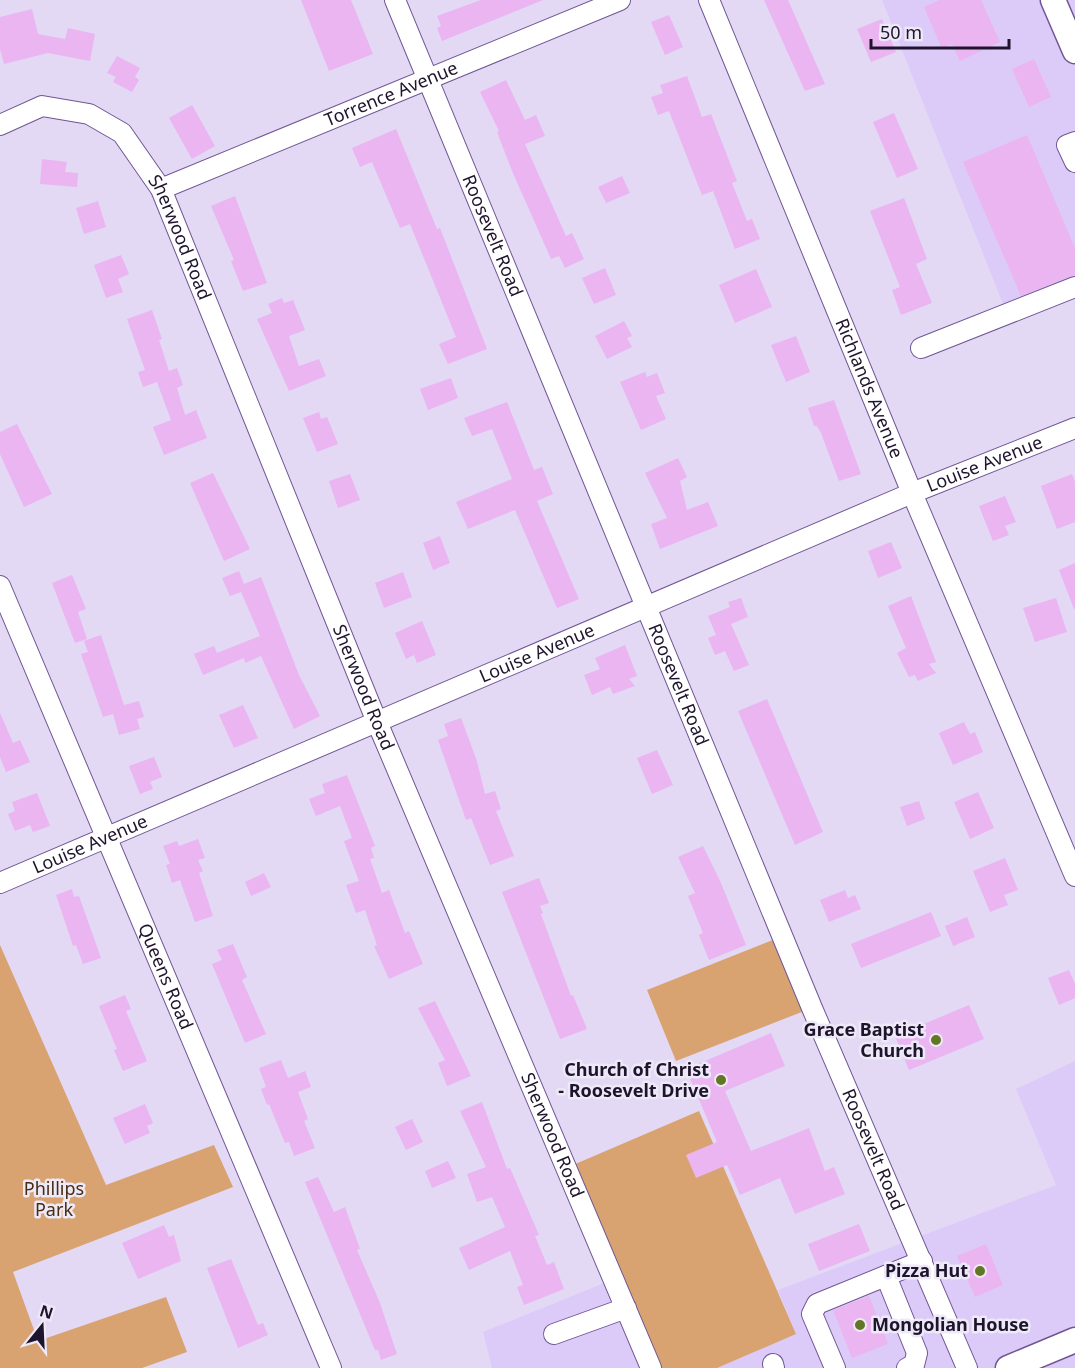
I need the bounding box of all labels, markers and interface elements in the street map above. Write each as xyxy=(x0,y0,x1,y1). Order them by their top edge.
scale bar xyxy=(871,12,1009,50)
text: 50 m xyxy=(880,20,922,44)
street label: Torrence Avenue xyxy=(321,55,461,131)
street label: Sherwood Road xyxy=(143,169,218,303)
street label: Roosevelt Road xyxy=(457,171,529,300)
street label: Richlands Avenue xyxy=(830,314,909,462)
street label: Louise Avenue xyxy=(923,429,1046,497)
street label: Louise Avenue xyxy=(475,617,598,688)
street label: Roosevelt Road xyxy=(643,620,715,749)
street label: Sherwood Road xyxy=(328,621,401,754)
street label: Louise Avenue xyxy=(29,808,151,879)
street label: Queens Road xyxy=(133,919,199,1033)
place label: Grace Baptist Church xyxy=(804,1017,924,1062)
marker: Grace Baptist Church xyxy=(929,1033,943,1047)
place label: Church of Christ - Roosevelt Drive xyxy=(558,1057,709,1102)
street label: Sherwood Road xyxy=(516,1069,590,1201)
marker: Church of Christ - Roosevelt Drive xyxy=(714,1073,728,1087)
street label: Roosevelt Road xyxy=(837,1085,911,1214)
park label: Phillips Park xyxy=(24,1176,84,1221)
place label: Pizza Hut xyxy=(885,1258,968,1282)
marker: Pizza Hut xyxy=(973,1264,987,1278)
north arrow xyxy=(12,1296,72,1356)
text: N xyxy=(37,1299,56,1324)
place label: Mongolian House xyxy=(872,1312,1029,1336)
marker: Mongolian House xyxy=(853,1318,867,1332)

